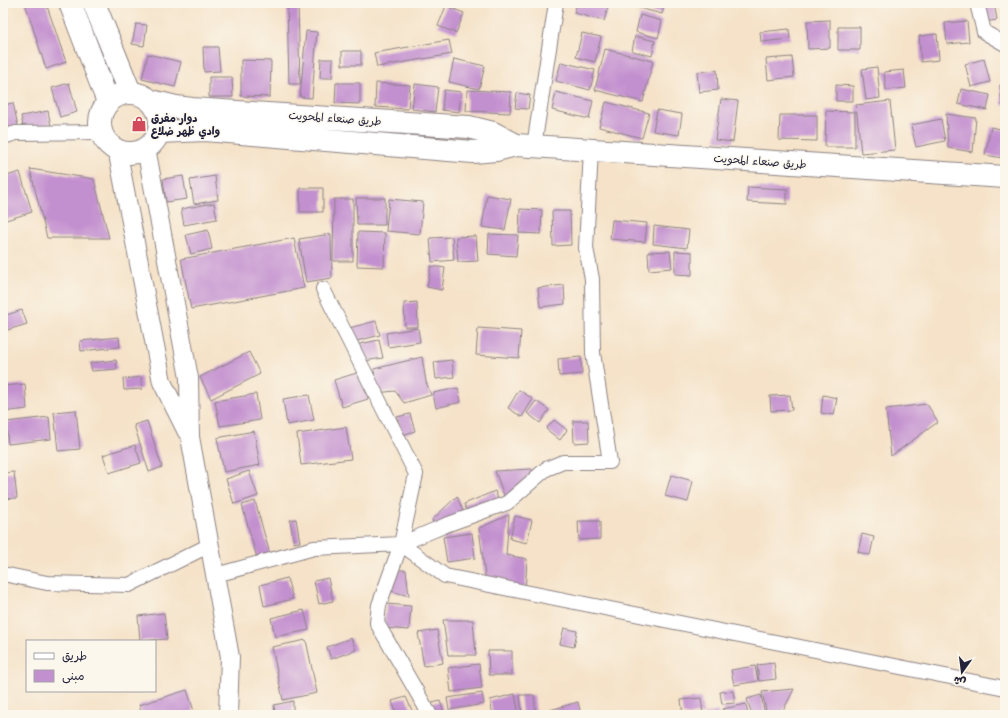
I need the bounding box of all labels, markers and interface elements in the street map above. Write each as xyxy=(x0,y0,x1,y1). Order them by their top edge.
street label: طريق صنعاء المحويت xyxy=(288,108,382,129)
place label: دوار مفرق وادي ظهر ضلاع xyxy=(151,111,221,140)
shop icon: دوار مفرق وادي ظهر ضلاع xyxy=(130,115,148,133)
street label: طريق صنعاء المحويت xyxy=(713,151,807,172)
legend xyxy=(26,640,156,692)
text: طريق xyxy=(62,648,87,664)
north arrow xyxy=(942,652,982,692)
text: مبنى xyxy=(62,668,85,684)
text: ش xyxy=(952,672,967,690)

